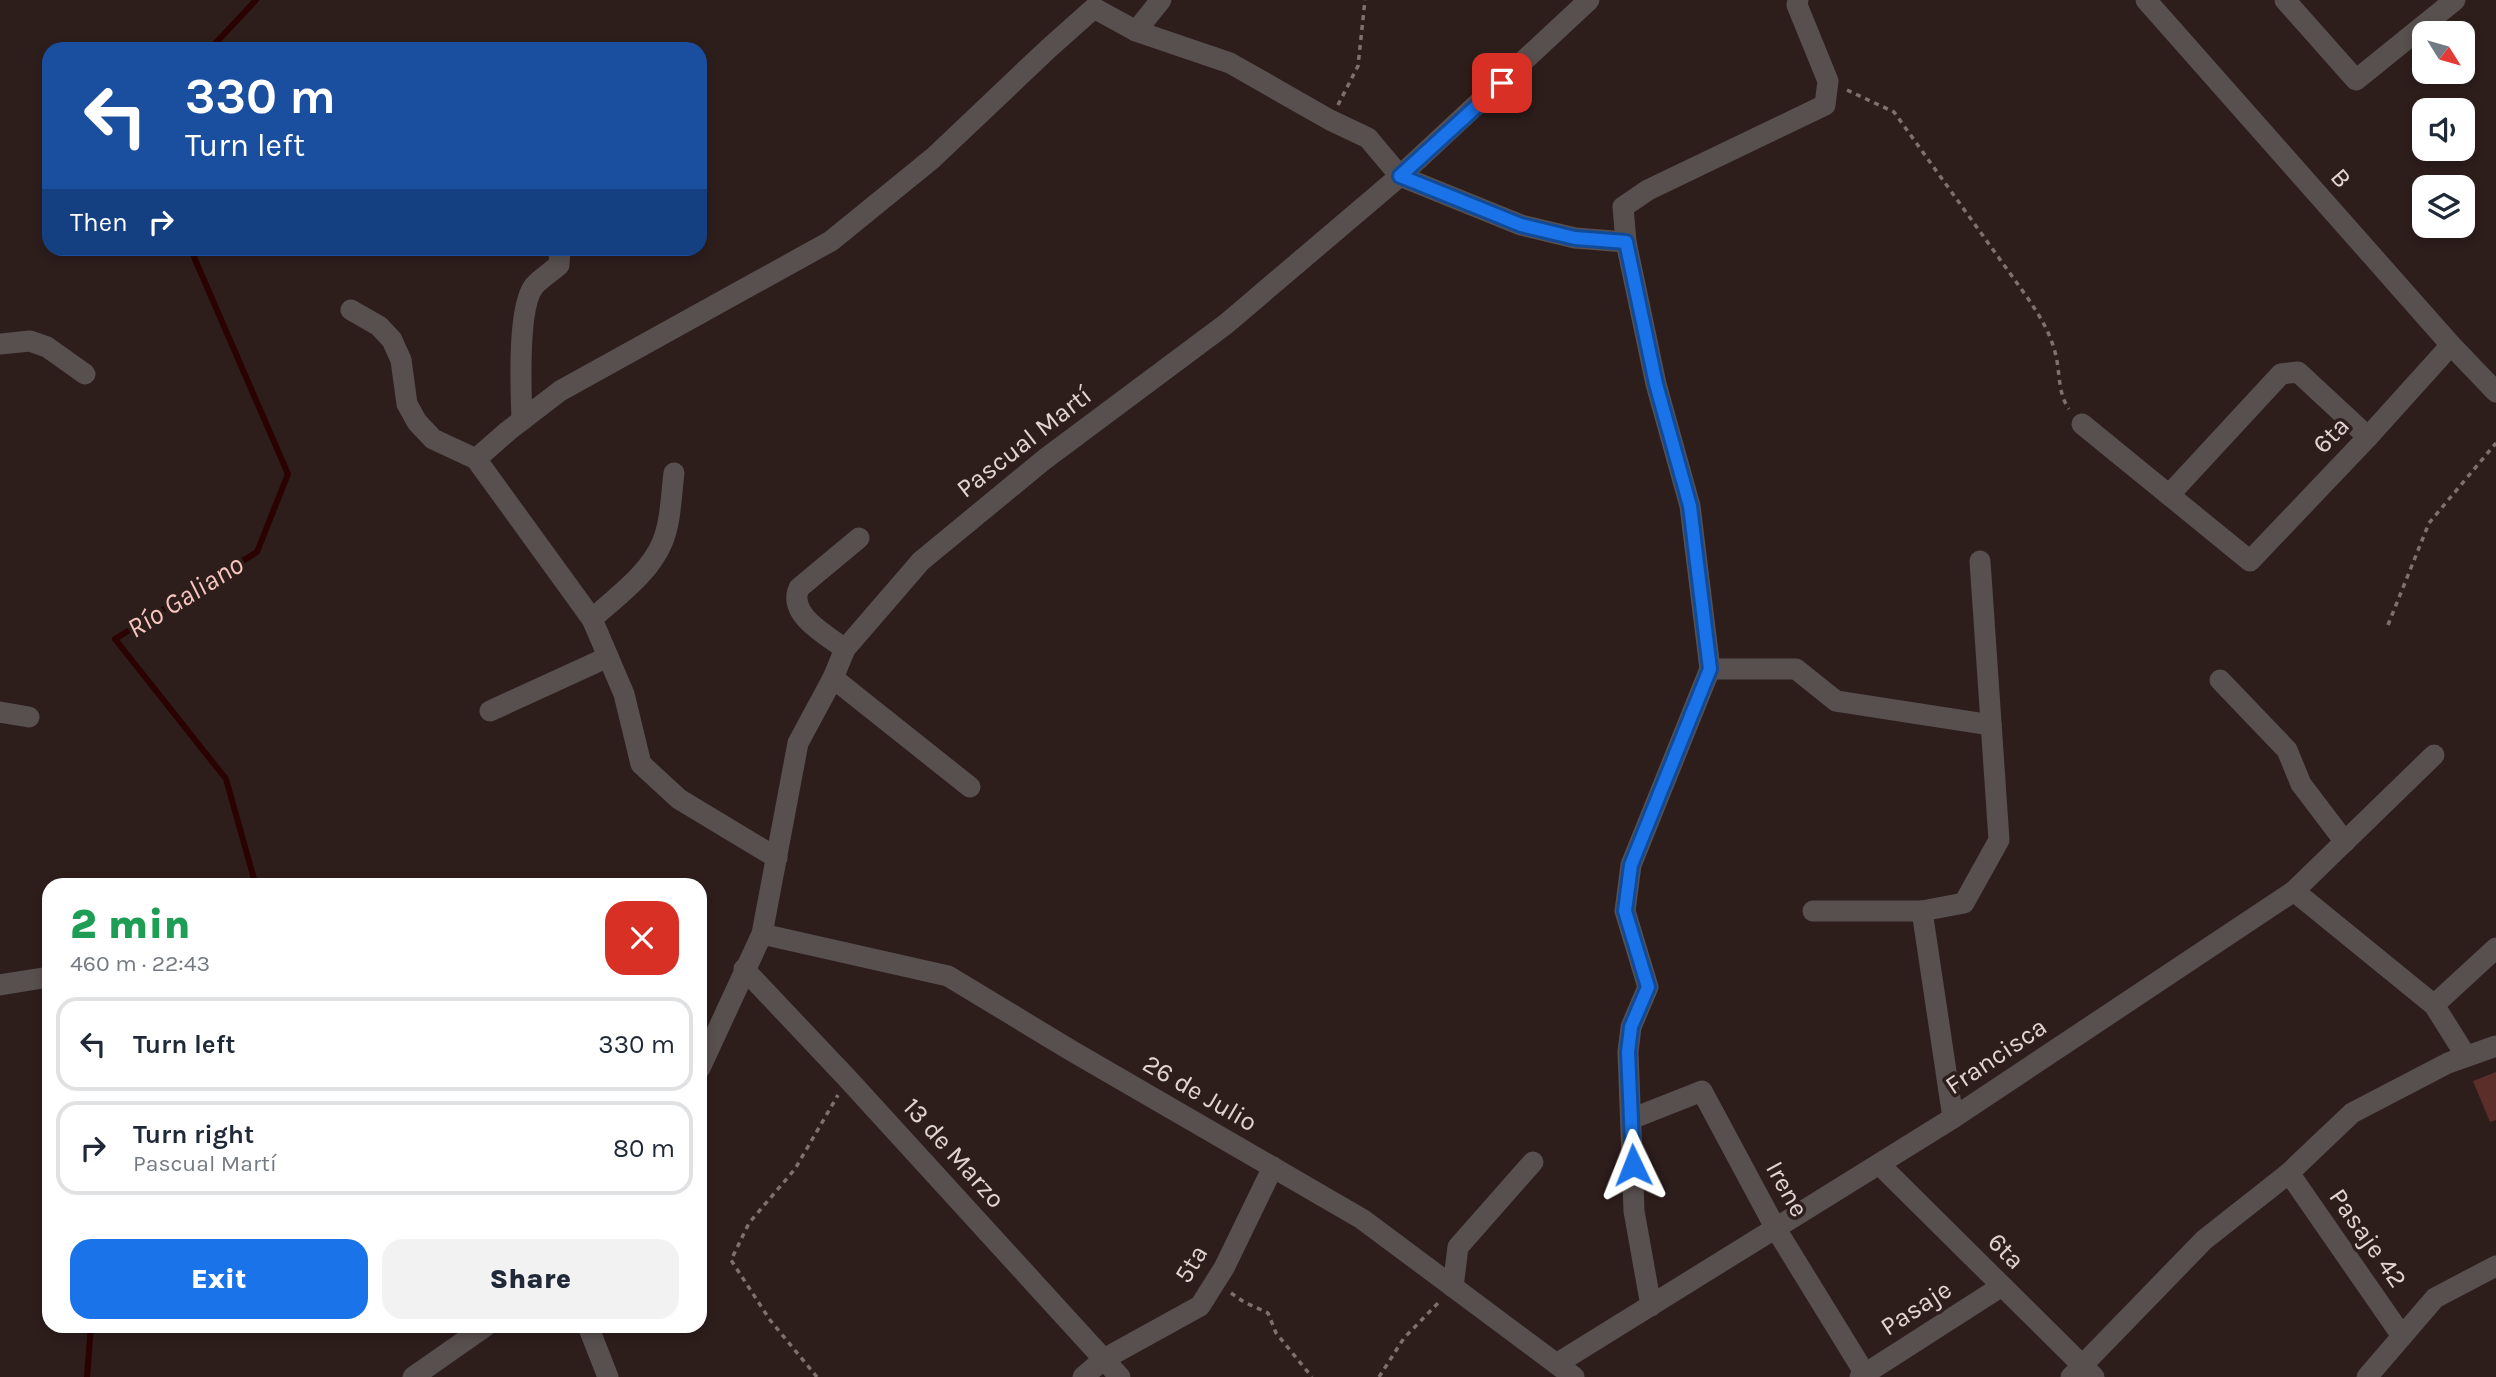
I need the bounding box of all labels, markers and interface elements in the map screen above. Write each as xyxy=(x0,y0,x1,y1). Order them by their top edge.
north arrow xyxy=(2412,21,2474,84)
map controls xyxy=(2412,21,2475,238)
pin xyxy=(1472,53,1532,113)
icon: arrive xyxy=(1483,64,1521,102)
text: 330 m xyxy=(185,68,336,125)
icon: left xyxy=(70,70,161,161)
button: sound xyxy=(2412,98,2475,161)
text: Turn left xyxy=(185,127,305,164)
street label: B xyxy=(2324,162,2358,194)
button: layers xyxy=(2412,175,2475,238)
icon: right xyxy=(142,203,180,241)
text: Then xyxy=(70,207,128,238)
street label: Pascual Martí xyxy=(950,380,1098,504)
street label: 6ta xyxy=(2306,410,2356,460)
water label: Río Galiano xyxy=(121,547,249,645)
text: 2 min xyxy=(70,899,190,949)
button: close xyxy=(605,901,679,975)
text: 460 m · 22:43 xyxy=(70,950,210,977)
street label: Francisca xyxy=(1939,1011,2053,1101)
icon: left xyxy=(74,1025,112,1063)
text: Turn left xyxy=(133,1029,235,1060)
text: 330 m xyxy=(598,1029,675,1060)
street label: 26 de Julio xyxy=(1137,1048,1263,1138)
street label: 13 de Marzo xyxy=(897,1092,1011,1214)
text: Turn right xyxy=(133,1119,254,1150)
position arrow xyxy=(1596,1128,1670,1202)
icon: right xyxy=(74,1129,112,1167)
text: 80 m xyxy=(613,1133,675,1164)
text: Pascual Martí xyxy=(133,1150,277,1177)
street label: Irene xyxy=(1759,1156,1815,1222)
street label: Pasaje 42 xyxy=(2323,1182,2413,1294)
street label: 6ta xyxy=(1981,1226,2031,1276)
button: Exit xyxy=(70,1239,368,1319)
button: Share xyxy=(382,1239,679,1319)
street label: 5ta xyxy=(1168,1239,1214,1289)
street label: Pasaje xyxy=(1875,1274,1957,1342)

